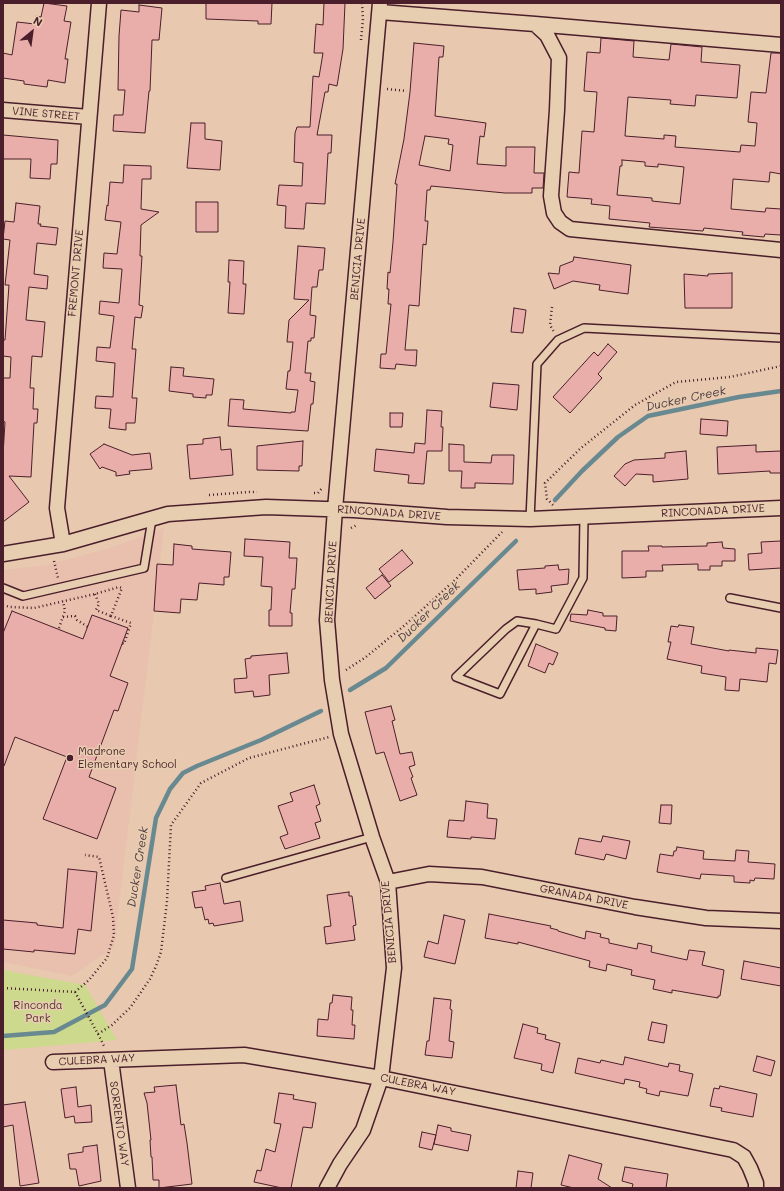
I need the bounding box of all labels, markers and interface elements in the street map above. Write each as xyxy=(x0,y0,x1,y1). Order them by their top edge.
north arrow xyxy=(12,12,52,52)
text: N xyxy=(31,12,45,30)
street label: VINE STREET xyxy=(12,104,80,124)
street label: BENICIA DRIVE xyxy=(348,217,368,301)
street label: FREMONT DRIVE xyxy=(66,229,86,317)
water label: Ducker Creek xyxy=(645,384,727,414)
street label: RINCONADA DRIVE xyxy=(661,502,765,520)
street label: RINCONADA DRIVE xyxy=(337,503,441,523)
street label: BENICIA DRIVE xyxy=(322,540,340,624)
water label: Ducker Creek xyxy=(395,579,463,645)
place label: Madrone Elementary School xyxy=(78,745,177,771)
marker: Madrone Elementary School xyxy=(65,753,75,763)
water label: Ducker Creek xyxy=(125,826,151,908)
street label: BENICIA DRIVE xyxy=(379,880,399,964)
street label: GRANADA DRIVE xyxy=(539,882,629,912)
park label: Rinconda Park xyxy=(13,999,63,1025)
street label: CULEBRA WAY xyxy=(58,1051,136,1069)
street label: CULEBRA WAY xyxy=(379,1071,457,1099)
street label: SORRENTO WAY xyxy=(106,1080,132,1168)

